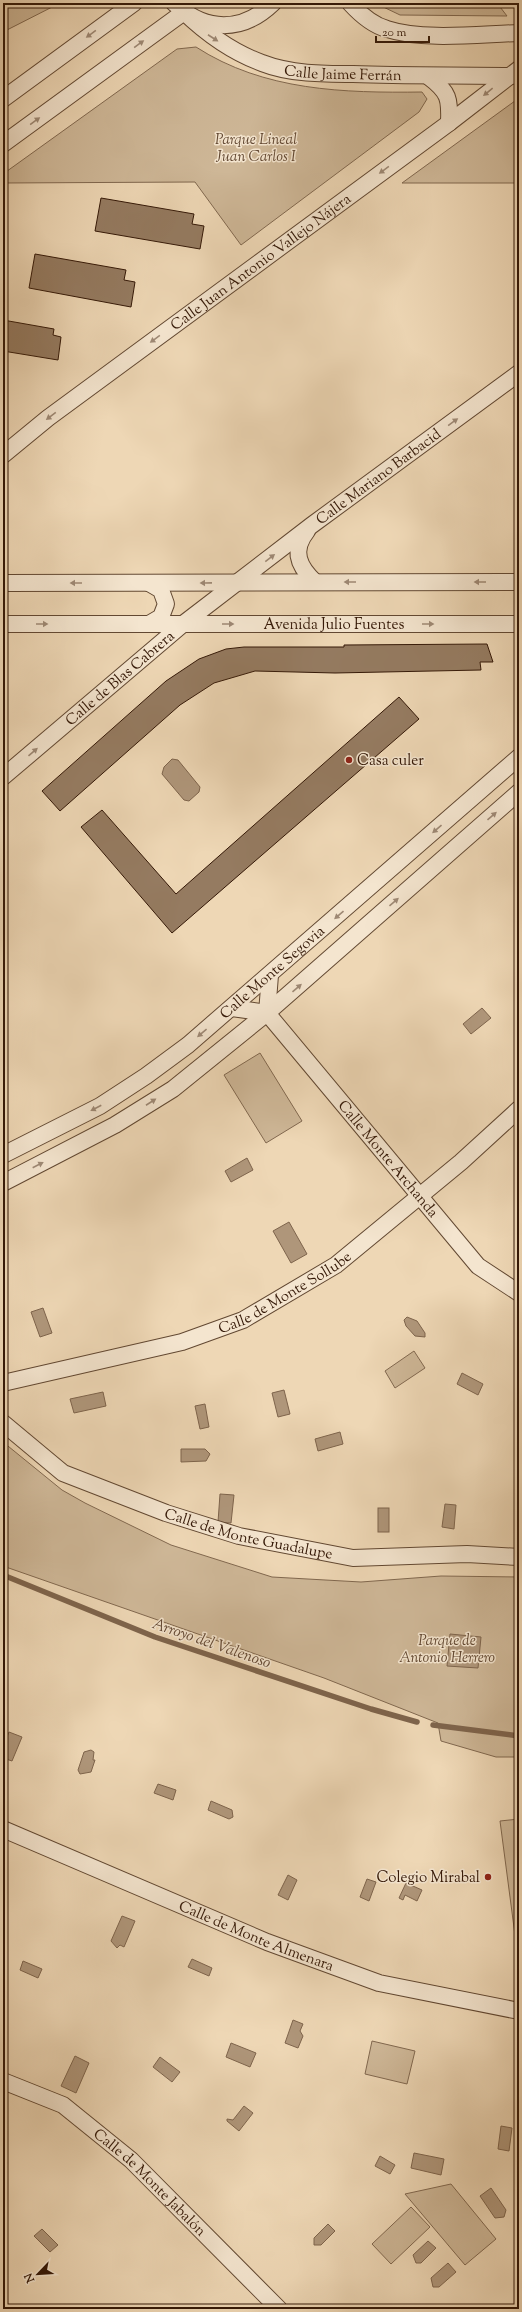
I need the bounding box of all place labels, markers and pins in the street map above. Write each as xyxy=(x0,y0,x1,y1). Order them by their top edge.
place label: Casa culer xyxy=(357,751,424,772)
marker: Casa culer xyxy=(344,755,354,765)
place label: Colegio Mirabal xyxy=(377,1868,480,1889)
marker: Colegio Mirabal xyxy=(483,1872,493,1882)

